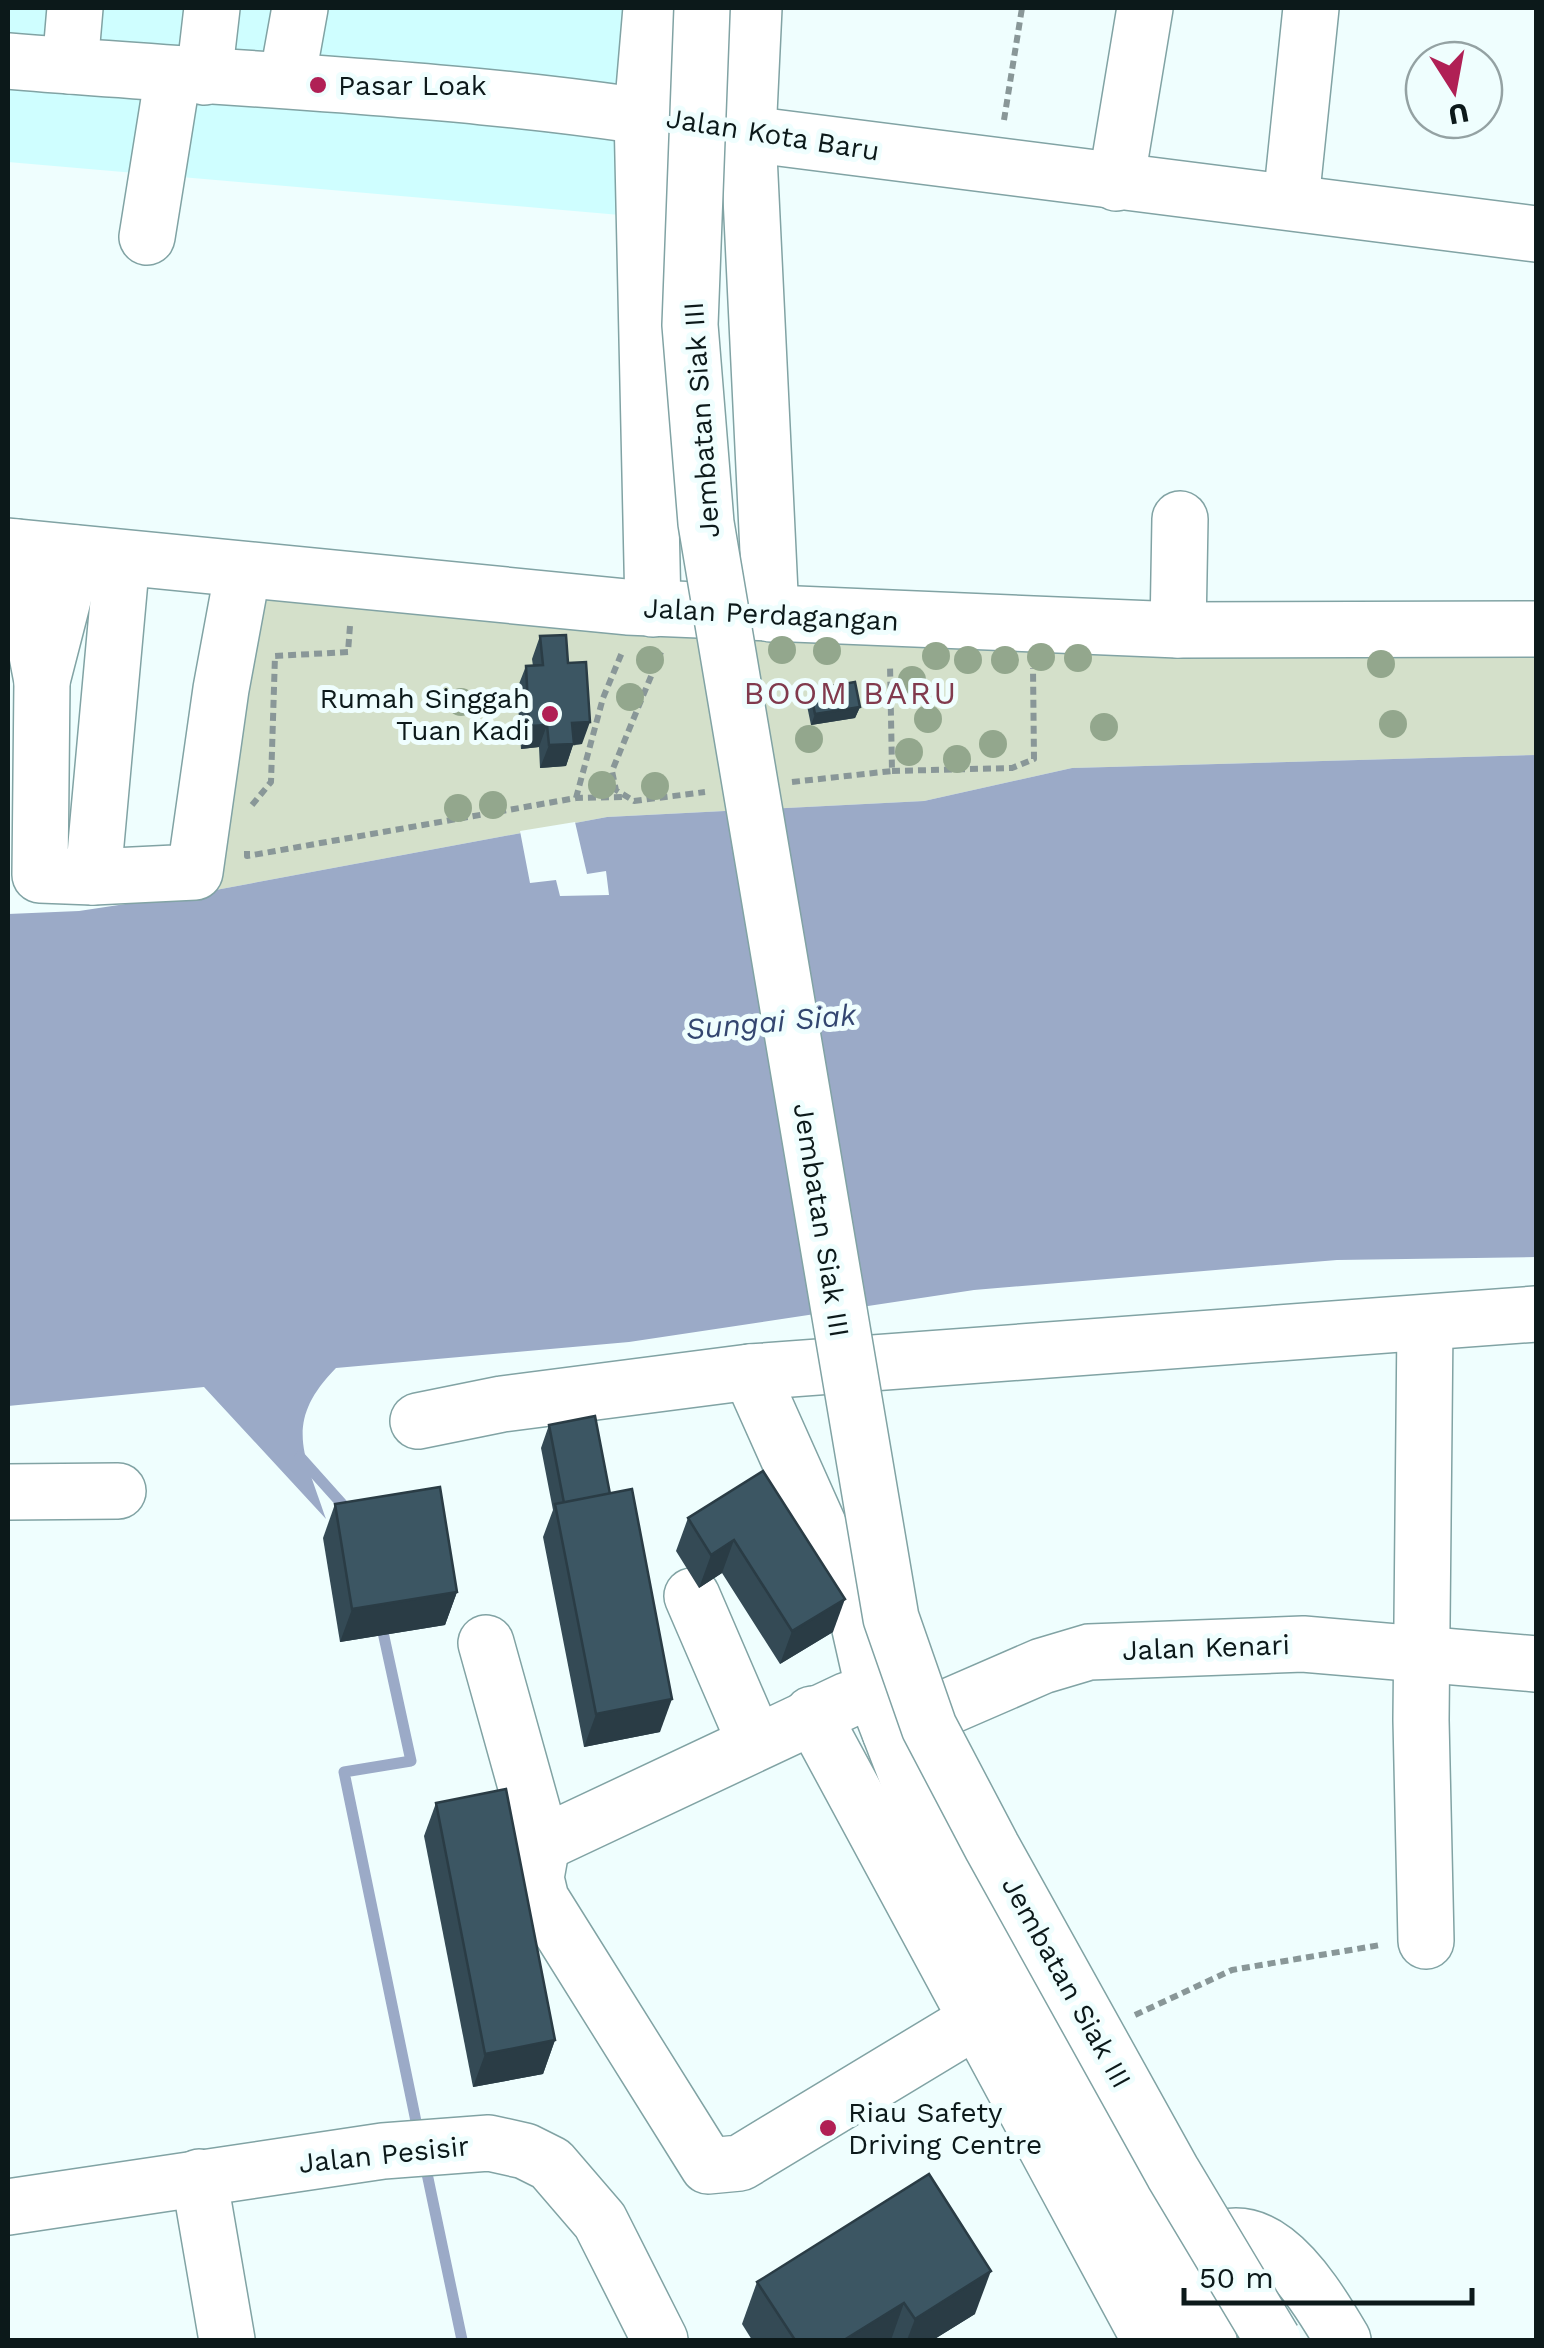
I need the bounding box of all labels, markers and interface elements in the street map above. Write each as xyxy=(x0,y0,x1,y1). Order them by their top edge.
north arrow xyxy=(1404,40,1504,140)
place label: Pasar Loak xyxy=(338,69,487,102)
marker: Pasar Loak xyxy=(307,74,329,96)
text: U xyxy=(1446,96,1472,132)
street label: Jalan Kota Baru xyxy=(664,101,882,168)
street label: Jembatan Siak III xyxy=(677,301,726,539)
street label: Jalan Perdagangan xyxy=(642,591,900,638)
district label: BOOM BARU xyxy=(743,674,959,712)
place label: Rumah Singgah Tuan Kadi xyxy=(319,682,530,747)
marker: Rumah Singgah Tuan Kadi xyxy=(539,703,561,725)
water label: Sungai Siak xyxy=(684,996,859,1046)
street label: Jembatan Siak III xyxy=(787,1101,856,1339)
street label: Jalan Kenari xyxy=(1122,1628,1290,1667)
street label: Jembatan Siak III xyxy=(995,1871,1138,2094)
place label: Riau Safety Driving Centre xyxy=(848,2096,1042,2161)
marker: Riau Safety Driving Centre xyxy=(817,2117,839,2139)
street label: Jalan Pesisir xyxy=(297,2129,471,2180)
scale bar xyxy=(1184,2243,1472,2305)
text: 50 m xyxy=(1199,2260,1274,2295)

